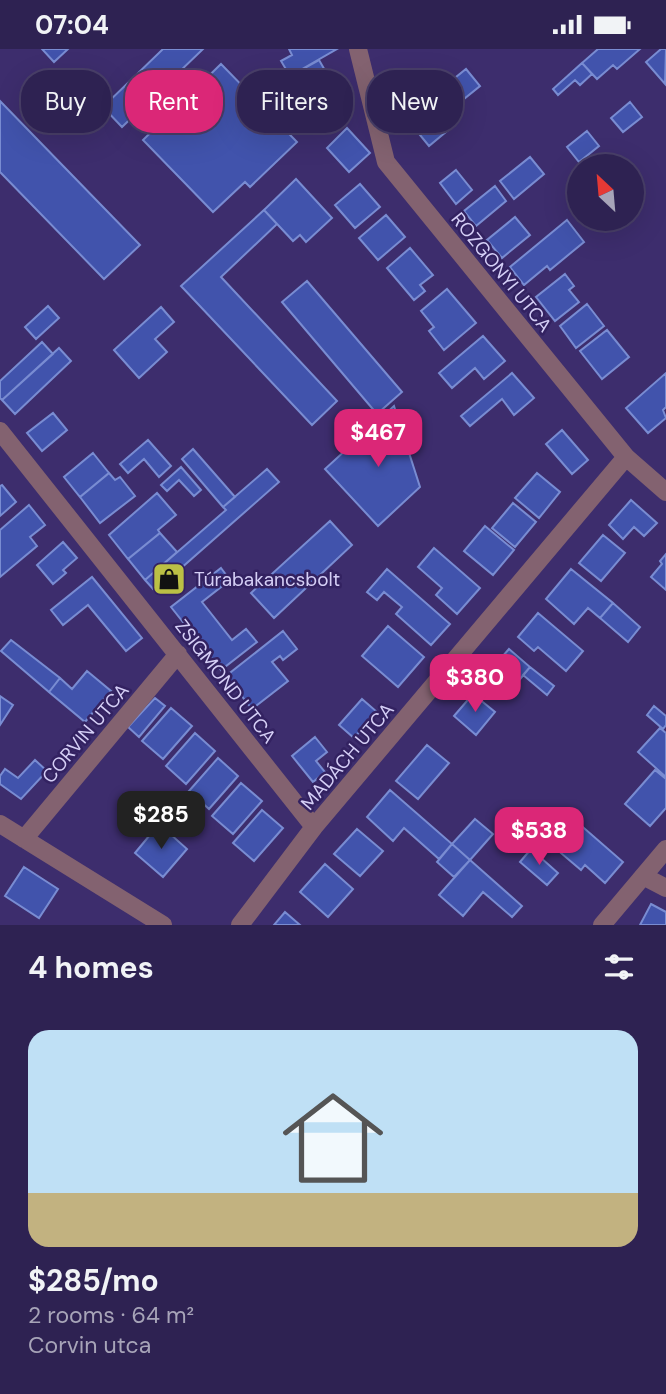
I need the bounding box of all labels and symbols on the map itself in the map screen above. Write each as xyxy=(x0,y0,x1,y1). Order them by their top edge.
north arrow xyxy=(567,154,644,231)
street label: ROZGONYI UTCA xyxy=(446,207,558,338)
pin: $467 xyxy=(337,409,419,469)
shop icon: Túrabakancsbolt xyxy=(150,560,188,598)
place label: Túrabakancsbolt xyxy=(194,567,340,592)
street label: ZSIGMOND UTCA xyxy=(169,614,282,749)
pin: $380 xyxy=(434,655,516,714)
street label: CORVIN UTCA xyxy=(36,678,135,788)
street label: MADÁCH UTCA xyxy=(295,697,400,815)
pin: $285 xyxy=(120,791,202,851)
pin: $538 xyxy=(498,807,580,867)

